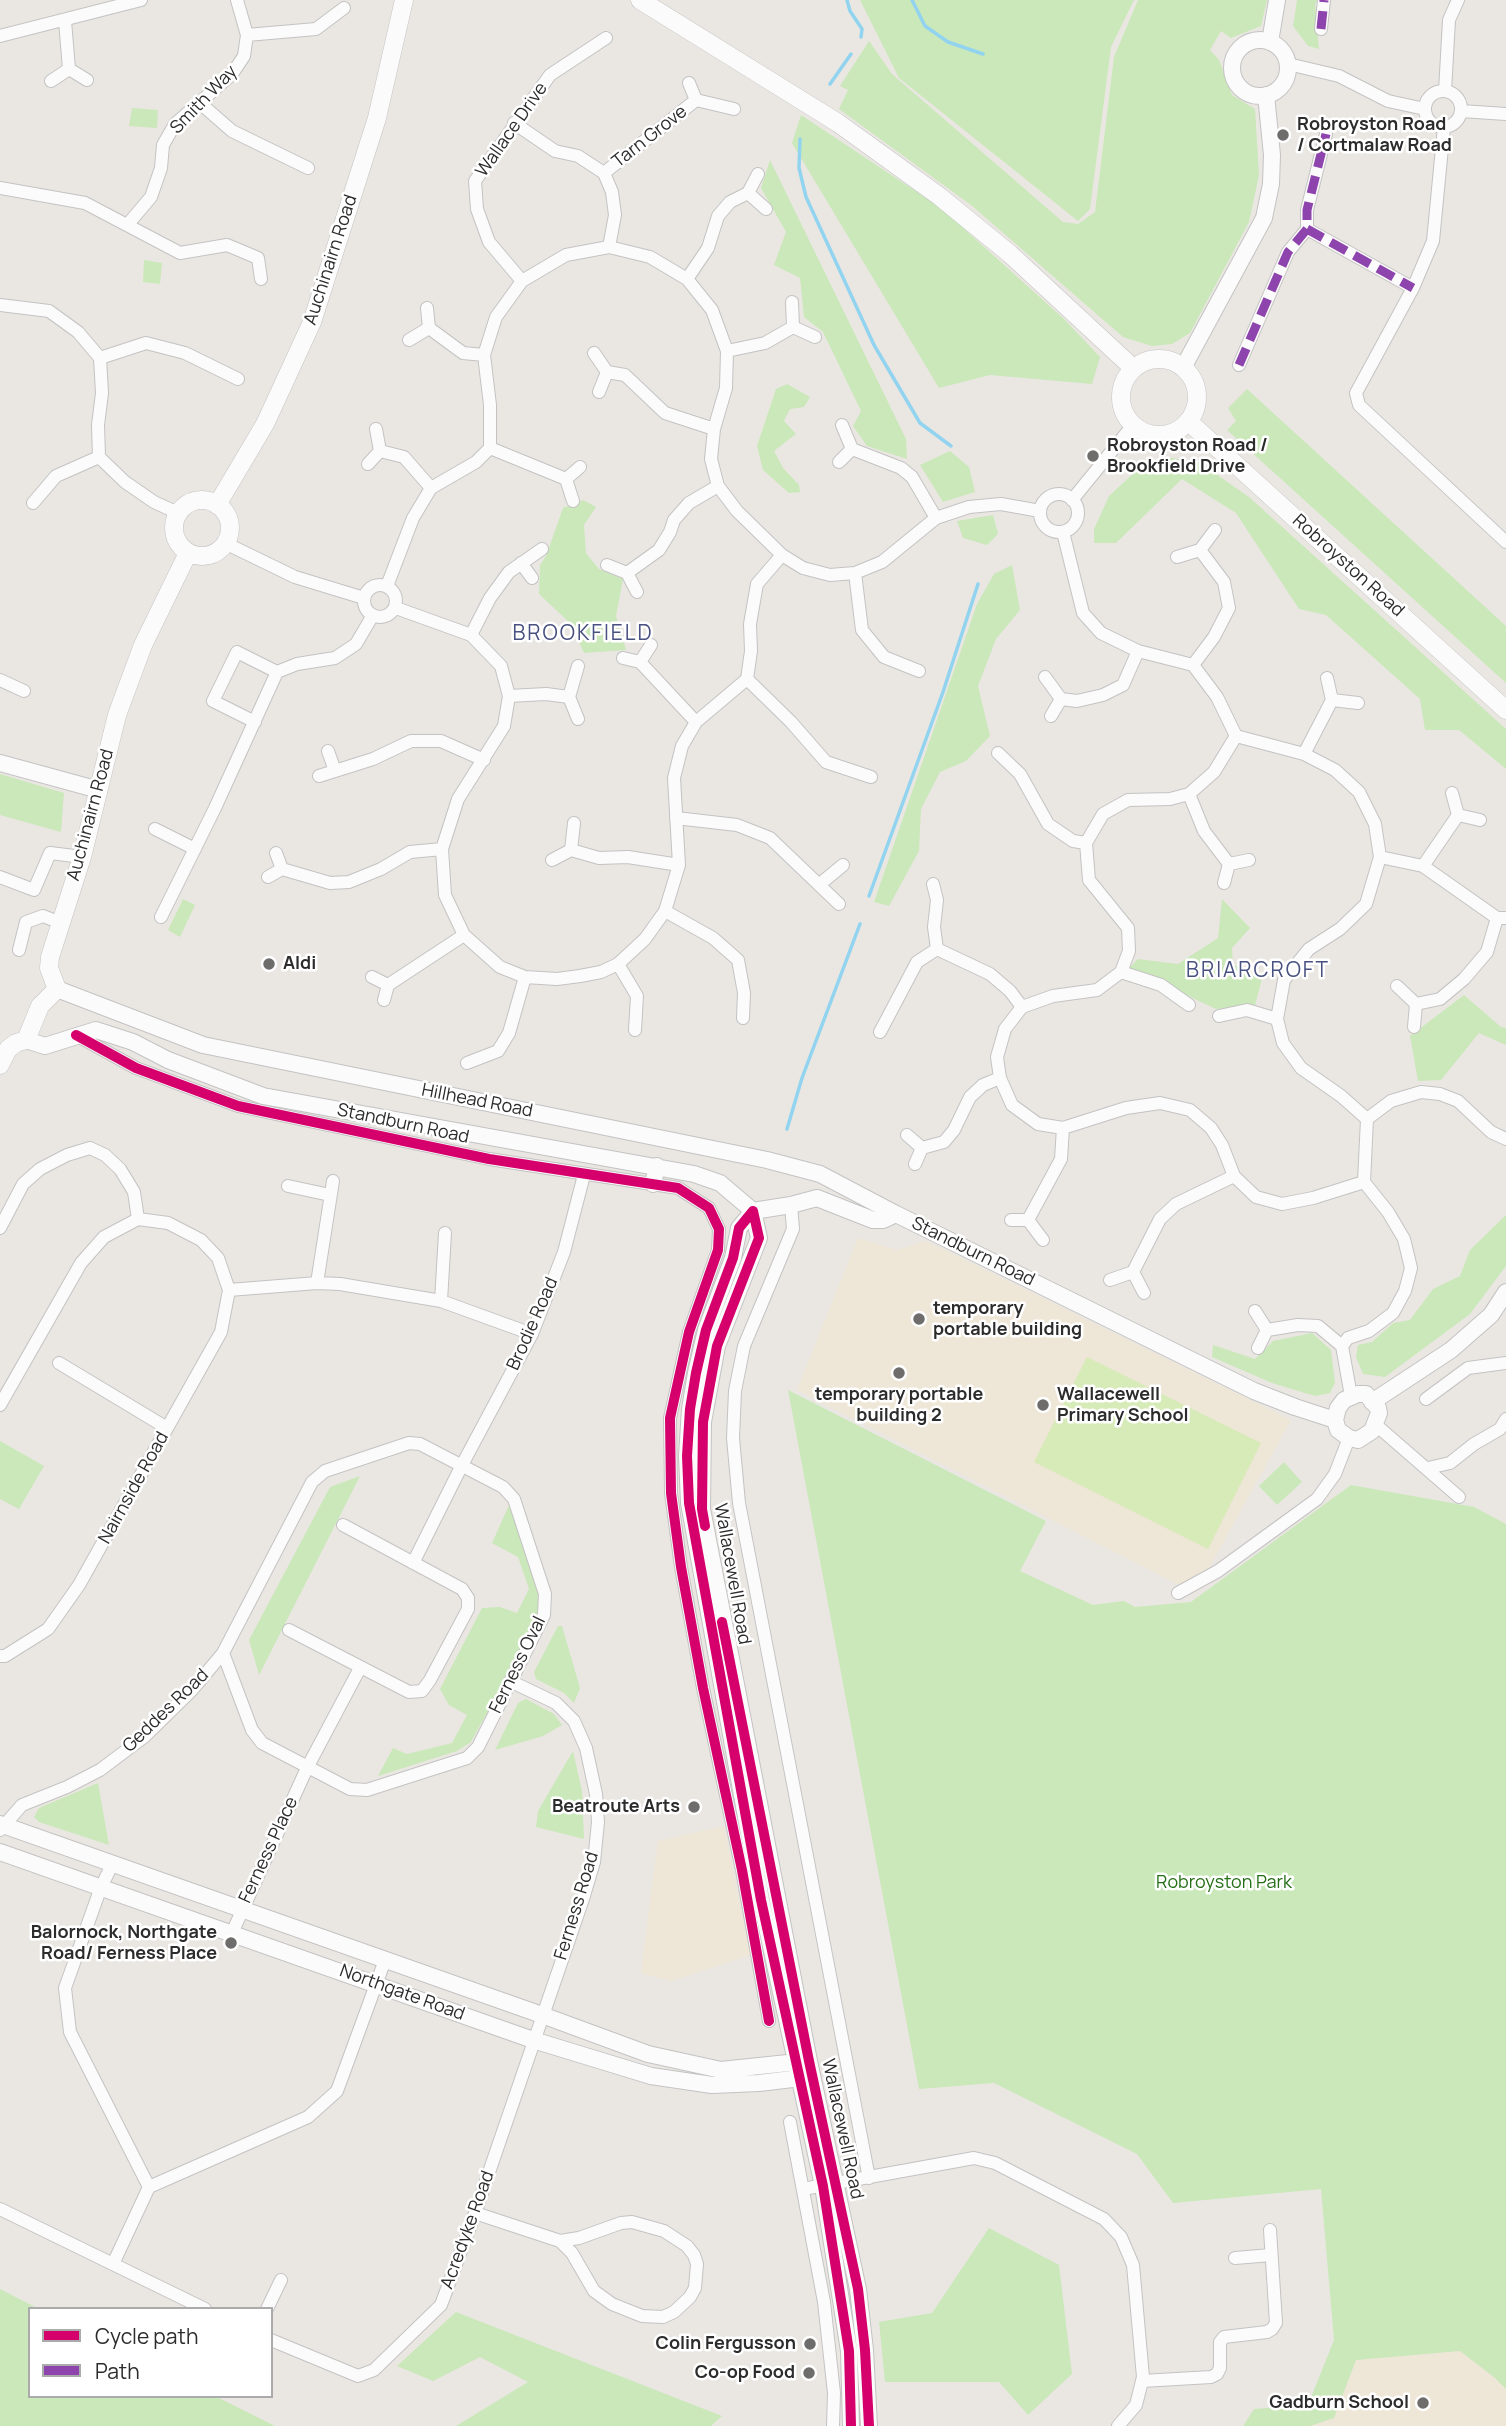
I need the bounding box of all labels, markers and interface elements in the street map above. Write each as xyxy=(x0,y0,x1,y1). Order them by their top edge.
street label: Smith Way xyxy=(166,61,242,139)
street label: Wallace Drive xyxy=(472,79,552,181)
street label: Tarn Grove xyxy=(608,101,692,173)
place label: Robroyston Road / Cortmalaw Road xyxy=(1297,114,1452,156)
marker: Robroyston Road / Cortmalaw Road xyxy=(1275,127,1291,143)
street label: Auchinairn Road xyxy=(300,192,362,328)
place label: Robroyston Road / Brookfield Drive xyxy=(1107,435,1268,478)
marker: Robroyston Road / Brookfield Drive xyxy=(1085,448,1101,464)
street label: Robroyston Road xyxy=(1288,510,1408,622)
district label: BROOKFIELD xyxy=(514,621,652,647)
street label: Auchinairn Road xyxy=(63,747,119,883)
place label: Aldi xyxy=(283,953,316,975)
marker: Aldi xyxy=(261,956,277,972)
district label: BRIARCROFT xyxy=(1187,958,1329,984)
street label: Hillhead Road xyxy=(420,1080,534,1122)
street label: Standburn Road xyxy=(335,1099,471,1149)
street label: Standburn Road xyxy=(908,1213,1038,1291)
street label: Brodie Road xyxy=(503,1274,563,1374)
place label: temporary portable building xyxy=(933,1298,1082,1340)
marker: temporary portable building xyxy=(911,1311,927,1327)
marker: temporary portable building 2 xyxy=(891,1365,907,1381)
place label: temporary portable building 2 xyxy=(815,1384,983,1426)
place label: Wallacewell Primary School xyxy=(1057,1384,1189,1426)
marker: Wallacewell Primary School xyxy=(1035,1397,1051,1413)
street label: Nairnside Road xyxy=(94,1428,174,1548)
street label: Wallacewell Road xyxy=(709,1502,755,1646)
street label: Ferness Oval xyxy=(485,1613,551,1717)
street label: Geddes Road xyxy=(119,1665,213,1757)
street label: Ferness Place xyxy=(235,1793,303,1907)
place label: Beatroute Arts xyxy=(552,1796,680,1818)
marker: Beatroute Arts xyxy=(686,1799,702,1815)
street label: Ferness Road xyxy=(550,1849,604,1963)
park label: Robroyston Park xyxy=(1156,1872,1292,1894)
place label: Balornock, Northgate Road/ Ferness Place xyxy=(31,1922,217,1965)
marker: Balornock, Northgate Road/ Ferness Place xyxy=(223,1935,239,1951)
street label: Northgate Road xyxy=(336,1960,468,2026)
street label: Wallacewell Road xyxy=(817,2057,867,2201)
street label: Acredyke Road xyxy=(437,2168,499,2292)
legend xyxy=(28,2307,273,2398)
text: Cycle path xyxy=(95,2322,198,2350)
place label: Colin Fergusson xyxy=(656,2333,796,2355)
marker: Colin Fergusson xyxy=(802,2336,818,2352)
text: Path xyxy=(95,2357,140,2385)
place label: Co-op Food xyxy=(695,2362,795,2384)
marker: Co-op Food xyxy=(801,2365,817,2381)
place label: Gadburn School xyxy=(1269,2392,1409,2414)
marker: Gadburn School xyxy=(1415,2395,1431,2411)

